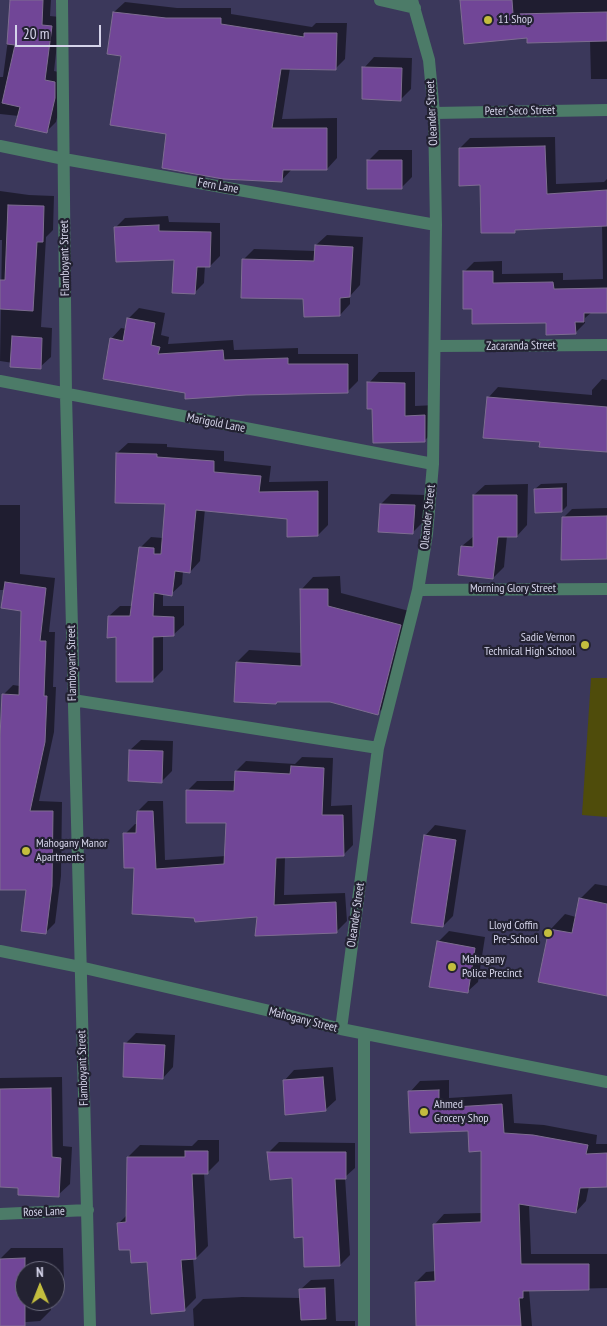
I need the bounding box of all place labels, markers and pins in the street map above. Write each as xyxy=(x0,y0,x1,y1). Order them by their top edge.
place label: 11 Shop xyxy=(498,13,532,27)
marker: 11 Shop xyxy=(482,14,494,26)
place label: Sadie Vernon Technical High School xyxy=(484,631,575,659)
marker: Sadie Vernon Technical High School xyxy=(579,639,591,651)
place label: Mahogany Manor Apartments xyxy=(36,837,107,865)
marker: Mahogany Manor Apartments xyxy=(20,845,32,857)
place label: Lloyd Coffin Pre-School xyxy=(489,919,538,947)
marker: Lloyd Coffin Pre-School xyxy=(542,927,554,939)
place label: Mahogany Police Precinct xyxy=(462,953,522,981)
marker: Mahogany Police Precinct xyxy=(446,961,458,973)
place label: Ahmed Grocery Shop xyxy=(434,1098,489,1126)
marker: Ahmed Grocery Shop xyxy=(418,1106,430,1118)

